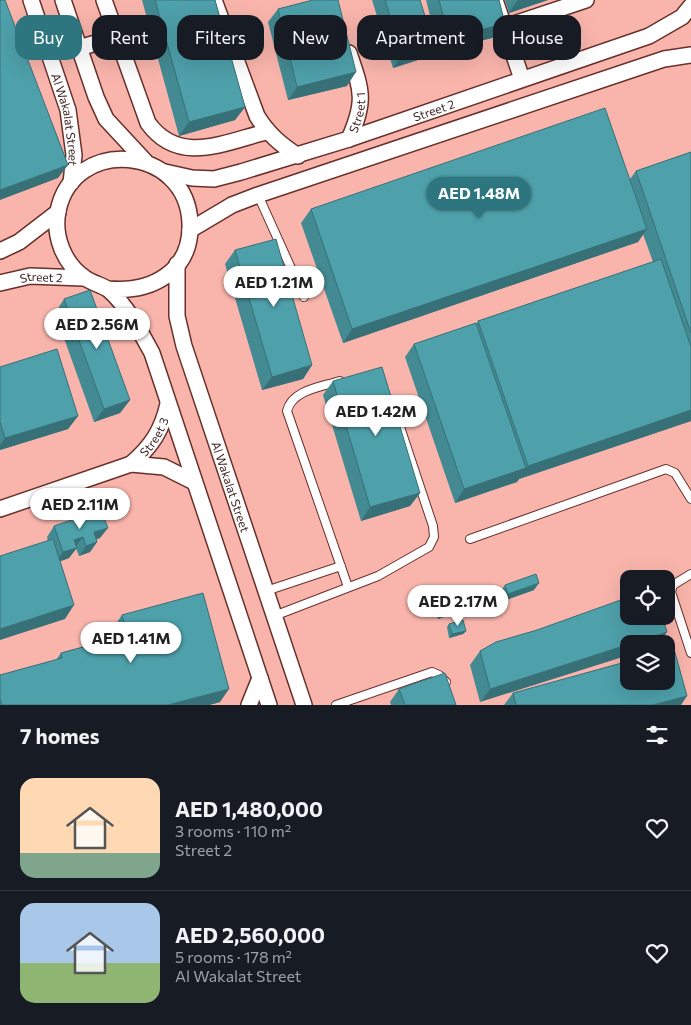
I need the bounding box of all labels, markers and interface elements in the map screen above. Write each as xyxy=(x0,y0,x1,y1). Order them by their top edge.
chip: Buy xyxy=(15,15,82,60)
chip: Rent xyxy=(92,15,167,60)
chip: Filters xyxy=(177,15,264,60)
chip: New xyxy=(274,15,347,60)
chip: Apartment xyxy=(357,15,483,60)
chip: House xyxy=(493,15,581,60)
street label: Al Wakalat Street xyxy=(49,71,81,167)
street label: Street 1 xyxy=(346,92,367,135)
street label: Street 2 xyxy=(411,96,457,124)
pin: AED 1.48M xyxy=(422,176,536,219)
text: AED 1.48M xyxy=(438,183,520,202)
pin: AED 1.21M xyxy=(217,266,331,308)
street label: Street 2 xyxy=(18,269,63,285)
text: AED 1.21M xyxy=(234,272,314,291)
pin: AED 2.56M xyxy=(40,308,154,350)
text: AED 2.56M xyxy=(55,314,139,333)
pin: AED 1.42M xyxy=(319,394,433,437)
text: AED 1.42M xyxy=(335,401,417,420)
street label: Street 3 xyxy=(136,415,171,459)
street label: Al Wakalat Street xyxy=(209,439,253,534)
pin: AED 2.11M xyxy=(23,488,137,530)
text: AED 2.11M xyxy=(41,494,119,513)
map controls xyxy=(620,570,675,690)
button: locate xyxy=(620,570,675,625)
pin: AED 2.17M xyxy=(401,584,515,627)
text: AED 2.17M xyxy=(418,591,498,610)
pin: AED 1.41M xyxy=(74,622,188,664)
text: AED 1.41M xyxy=(91,628,171,647)
button: layers xyxy=(620,635,675,690)
icon: filters xyxy=(643,721,671,749)
text: 7 homes xyxy=(20,723,99,748)
text: AED 1,480,000 xyxy=(175,796,323,821)
icon: home xyxy=(60,798,120,858)
icon: heart xyxy=(643,814,671,842)
text: 3 rooms · 110 m² xyxy=(175,821,291,840)
text: Street 2 xyxy=(175,840,232,859)
text: AED 2,560,000 xyxy=(175,922,325,947)
icon: home xyxy=(60,923,120,983)
icon: heart xyxy=(643,939,671,967)
text: 5 rooms · 178 m² xyxy=(175,947,292,966)
text: Al Wakalat Street xyxy=(175,966,301,985)

